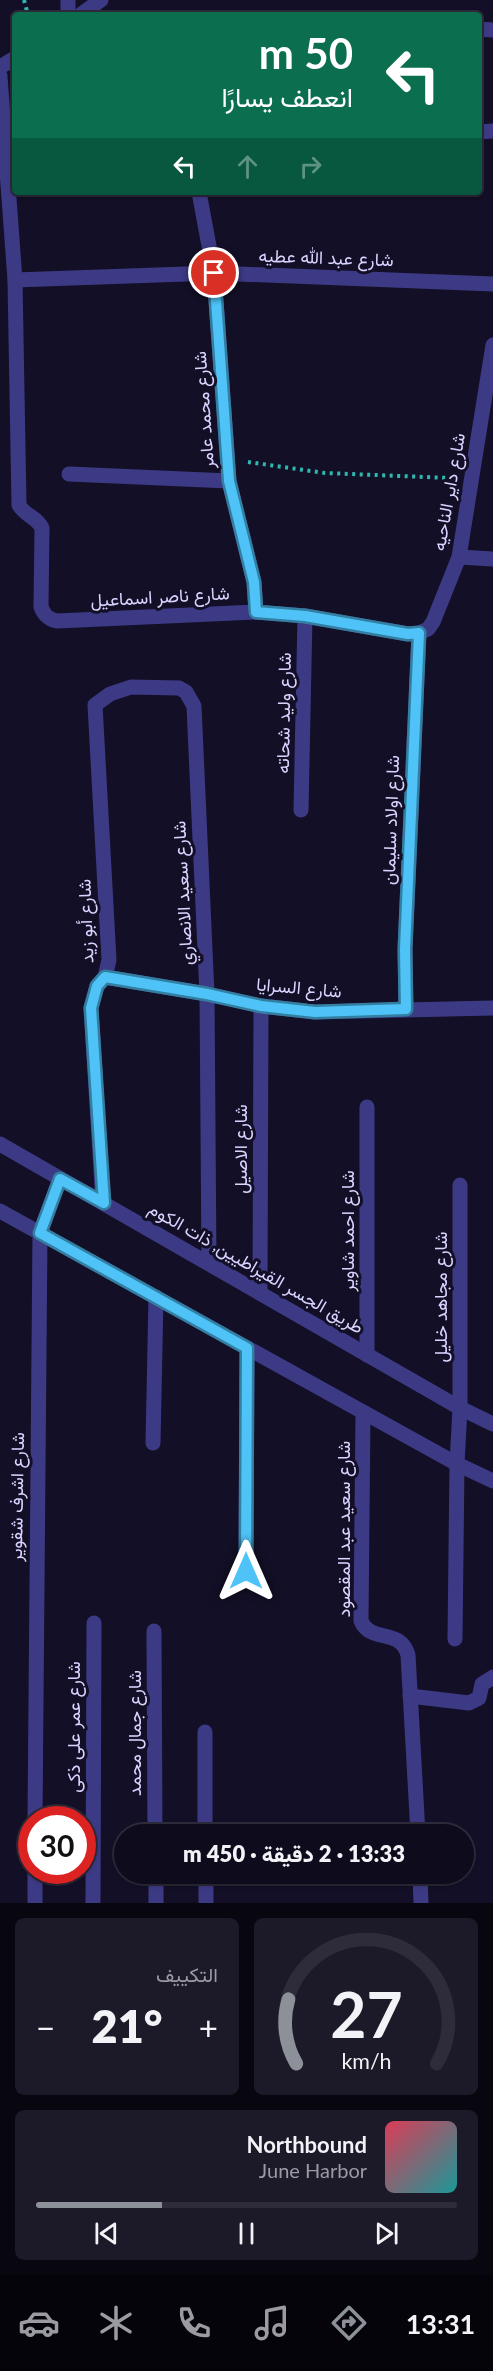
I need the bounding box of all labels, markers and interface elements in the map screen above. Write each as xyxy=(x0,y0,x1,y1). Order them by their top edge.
text: 50 m xyxy=(259,28,353,78)
icon: left xyxy=(374,36,452,114)
text: انعطف يسارًا xyxy=(221,80,353,113)
icon: left xyxy=(168,150,201,183)
icon: ahead xyxy=(231,150,264,183)
icon: right xyxy=(294,150,327,183)
street label: شارع عبد الله عطيه xyxy=(258,244,394,272)
pin xyxy=(188,247,239,298)
icon: arrive xyxy=(197,256,230,289)
street label: شارع محمد عامر xyxy=(188,350,220,471)
street label: شارع داير الناحيه xyxy=(427,431,471,553)
street label: شارع ناصر اسماعيل xyxy=(90,581,230,613)
street label: شارع وليد شحاته xyxy=(271,652,297,774)
street label: شارع اولاد سليمان xyxy=(377,755,405,885)
street label: شارع سعيد الانصاري xyxy=(167,820,202,966)
street label: شارع أبو زيد xyxy=(73,878,99,964)
street label: شارع السرايا xyxy=(255,972,343,1004)
street label: شارع الاصيل xyxy=(229,1104,253,1194)
street label: شارع احمد شاوير xyxy=(336,1170,360,1293)
street label: طريق الجسر القيراطيين, ذات الكوم xyxy=(144,1196,368,1340)
street label: شارع مجاهد خليل xyxy=(429,1231,453,1363)
street label: شارع اشرف شقوير xyxy=(4,1432,30,1563)
street label: شارع سعيد عبد المقصود xyxy=(332,1441,356,1617)
position arrow xyxy=(214,1539,278,1603)
street label: شارع عمر على ذكى xyxy=(62,1661,86,1793)
street label: شارع جمال محمد xyxy=(123,1670,147,1796)
speed limit sign: 30 xyxy=(18,1806,96,1884)
text: 13:33 · 2 دقيقة · 450 m xyxy=(183,1840,405,1867)
text: التكييف xyxy=(156,1962,218,1986)
text: 27 xyxy=(330,1976,402,2051)
text: 21° xyxy=(92,1999,162,2053)
text: − xyxy=(36,2007,55,2047)
text: + xyxy=(199,2007,218,2047)
text: km/h xyxy=(341,2048,391,2074)
text: Northbound xyxy=(247,2131,367,2158)
text: June Harbor xyxy=(259,2158,367,2182)
icon: previous xyxy=(90,2217,123,2250)
icon: pause xyxy=(230,2217,263,2250)
icon: next xyxy=(370,2217,403,2250)
icon: car xyxy=(18,2302,60,2344)
icon: climate xyxy=(95,2302,137,2344)
icon: phone xyxy=(173,2302,215,2344)
icon: music xyxy=(251,2302,293,2344)
icon: directions xyxy=(328,2302,370,2344)
text: 13:31 xyxy=(406,2307,475,2340)

